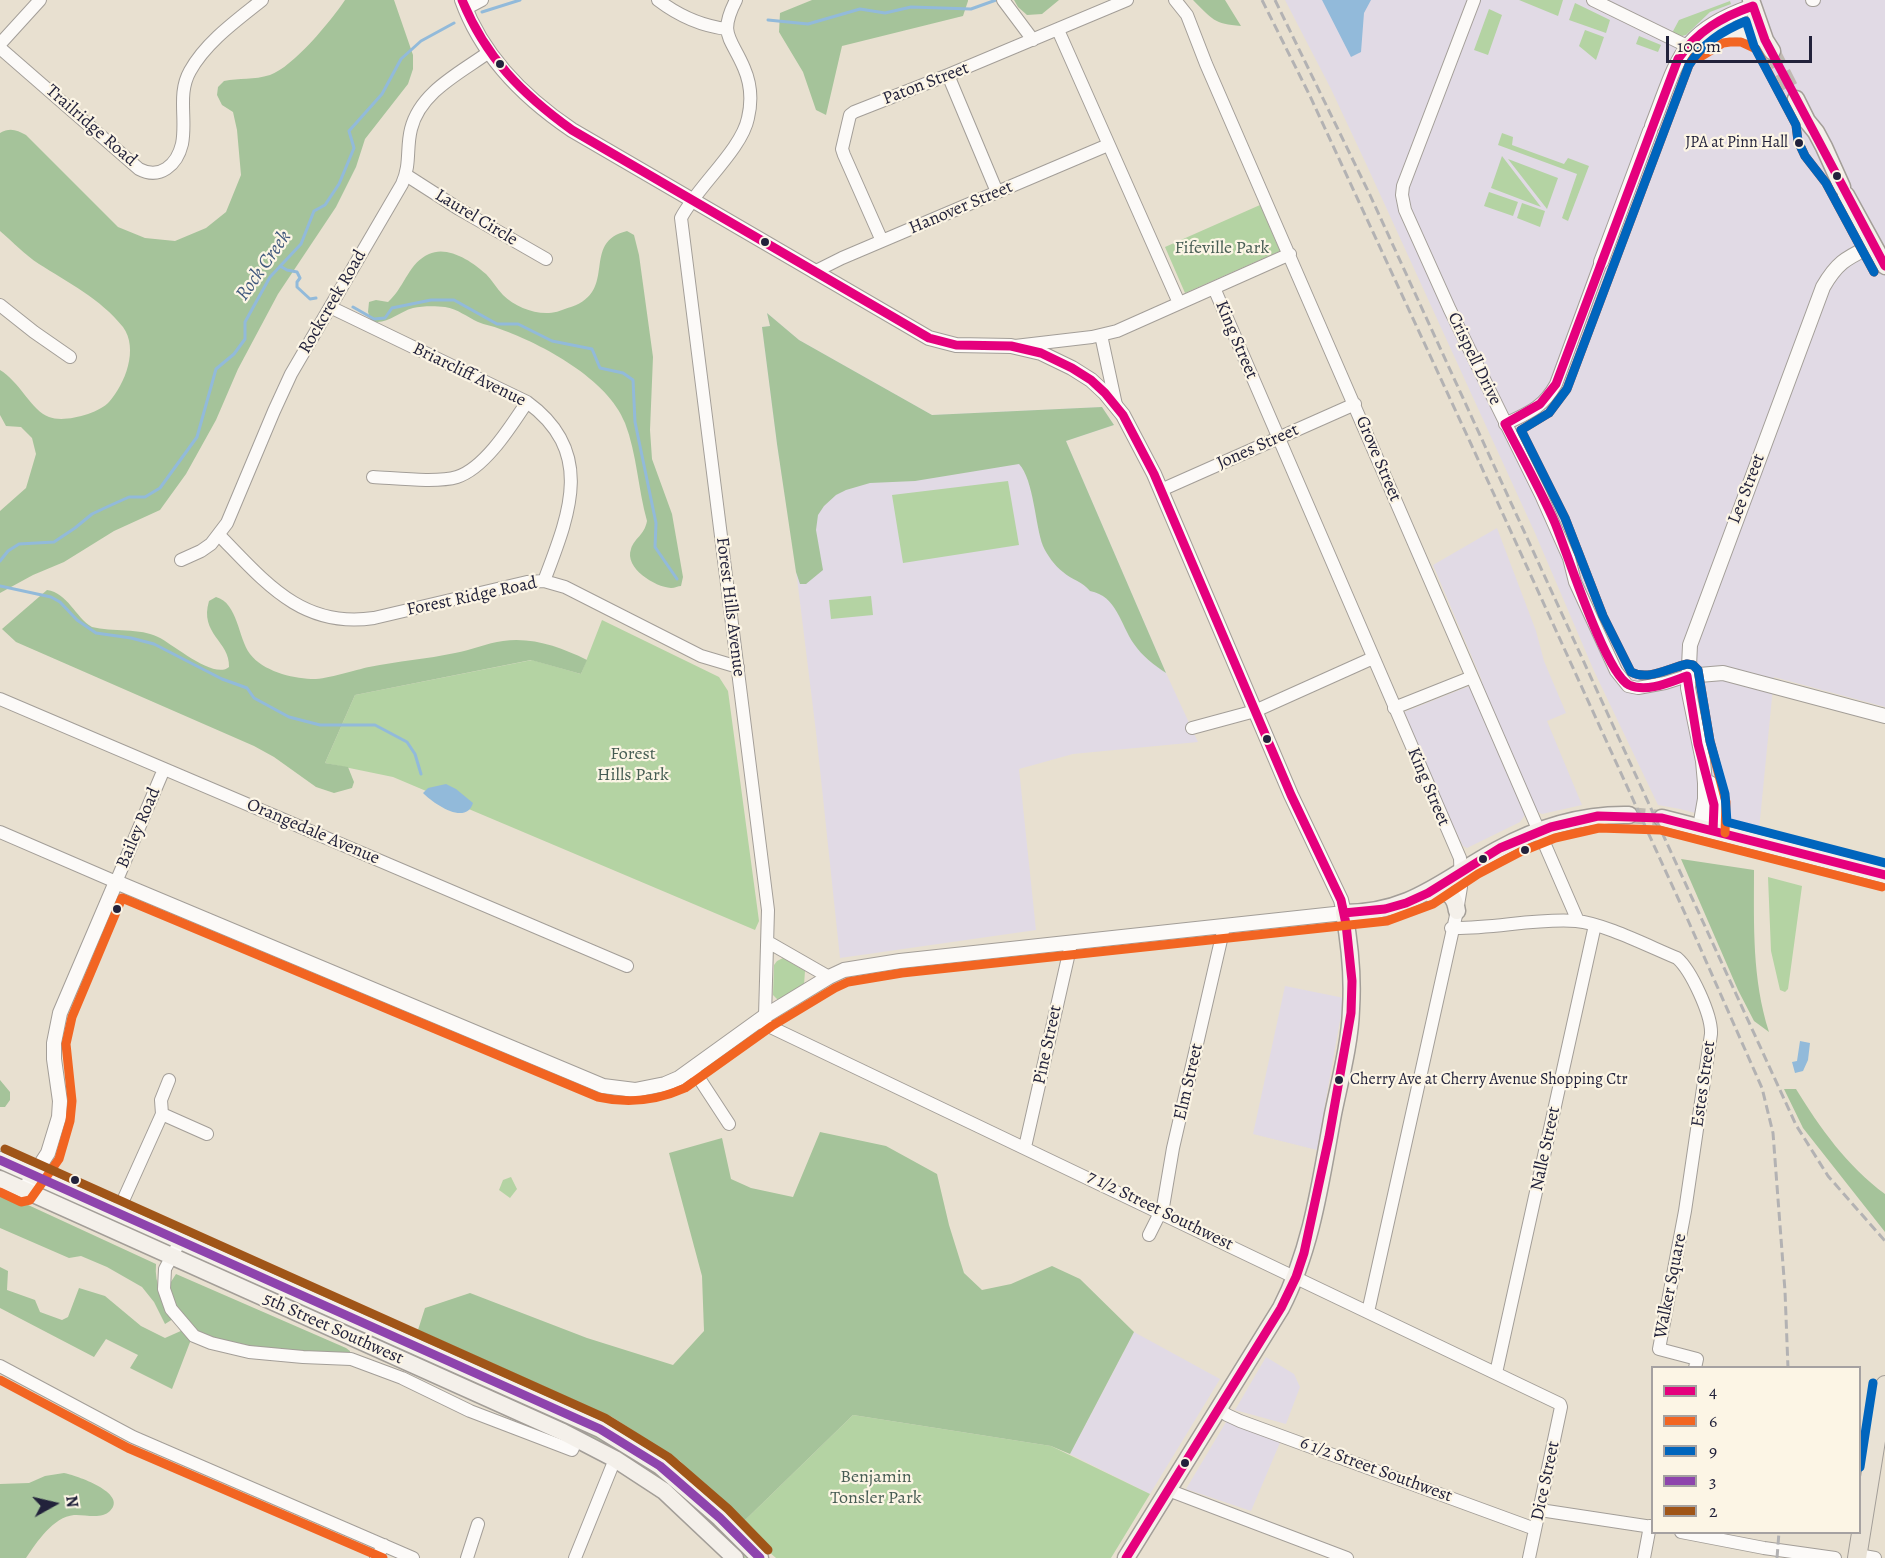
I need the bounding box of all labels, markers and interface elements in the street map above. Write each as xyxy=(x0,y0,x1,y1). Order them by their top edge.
scale bar xyxy=(1669,24,1814,62)
text: 100 m xyxy=(1677,34,1721,58)
unlabelled marker xyxy=(494,58,506,70)
street label: Paton Street xyxy=(880,58,972,110)
street label: Trailridge Road xyxy=(41,81,141,171)
place label: JPA at Pinn Hall xyxy=(1685,133,1788,153)
marker: JPA at Pinn Hall xyxy=(1793,137,1805,149)
unlabelled marker xyxy=(1831,170,1843,182)
street label: Hanover Street xyxy=(906,176,1016,240)
street label: Laurel Circle xyxy=(431,185,521,251)
water label: Rock Creek xyxy=(231,226,297,306)
unlabelled marker xyxy=(759,236,771,248)
park label: Fifeville Park xyxy=(1175,238,1269,260)
street label: Rockcreek Road xyxy=(295,246,371,358)
street label: King Street xyxy=(1210,298,1262,382)
street label: Crispell Drive xyxy=(1442,309,1506,409)
street label: Briarcliff Avenue xyxy=(409,338,529,412)
street label: Grove Street xyxy=(1350,413,1406,505)
street label: Jones Street xyxy=(1214,419,1302,475)
street label: Lee Street xyxy=(1724,451,1770,527)
street label: Forest Hills Avenue xyxy=(711,536,749,678)
street label: Forest Ridge Road xyxy=(405,573,539,621)
unlabelled marker xyxy=(1261,733,1273,745)
park label: Forest Hills Park xyxy=(597,744,669,786)
street label: King Street xyxy=(1402,745,1454,829)
street label: Bailey Road xyxy=(112,784,166,872)
street label: Orangedale Avenue xyxy=(243,794,383,870)
unlabelled marker xyxy=(1519,844,1531,856)
unlabelled marker xyxy=(1477,853,1489,865)
unlabelled marker xyxy=(111,903,123,915)
street label: Pine Street xyxy=(1029,1003,1067,1087)
street label: Estes Street xyxy=(1687,1039,1721,1129)
street label: Elm Street xyxy=(1170,1042,1208,1122)
place label: Cherry Ave at Cherry Avenue Shopping Ctr xyxy=(1350,1070,1628,1090)
marker: Cherry Ave at Cherry Avenue Shopping Ctr xyxy=(1333,1074,1345,1086)
street label: Nalle Street xyxy=(1527,1105,1565,1193)
street label: 7 1/2 Street Southwest xyxy=(1083,1166,1237,1256)
unlabelled marker xyxy=(69,1174,81,1186)
street label: Walker Square xyxy=(1650,1232,1692,1340)
street label: 5th Street Southwest xyxy=(259,1288,407,1370)
legend xyxy=(1651,1366,1861,1534)
text: 4 xyxy=(1709,1379,1717,1403)
text: 6 xyxy=(1709,1409,1717,1433)
street label: 6 1/2 Street Southwest xyxy=(1297,1432,1455,1508)
street label: Dice Street xyxy=(1527,1439,1565,1523)
text: 9 xyxy=(1709,1439,1717,1463)
unlabelled marker xyxy=(1179,1457,1191,1469)
park label: Benjamin Tonsler Park xyxy=(830,1467,922,1510)
text: 3 xyxy=(1709,1469,1717,1493)
north arrow xyxy=(24,1474,84,1534)
text: N xyxy=(60,1494,84,1509)
text: 2 xyxy=(1709,1499,1718,1523)

